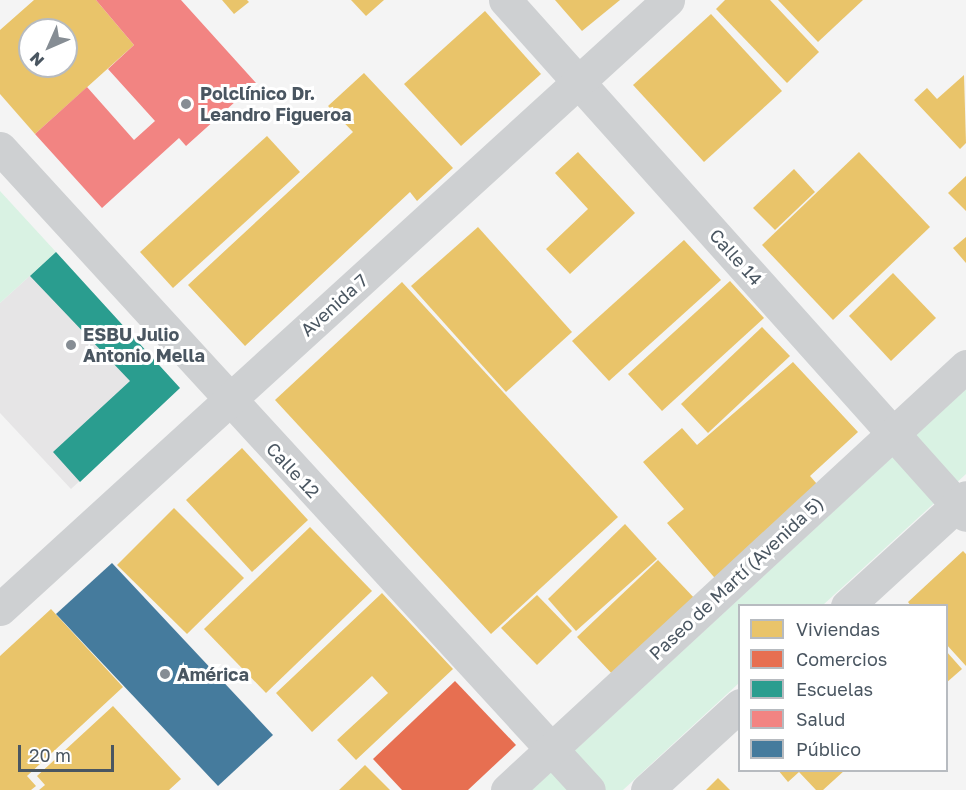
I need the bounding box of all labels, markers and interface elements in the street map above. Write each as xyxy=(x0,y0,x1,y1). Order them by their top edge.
north arrow xyxy=(18,18,78,78)
text: N xyxy=(25,48,48,71)
place label: Polclínico Dr. Leandro Figueroa xyxy=(200,83,351,125)
marker: Polclínico Dr. Leandro Figueroa xyxy=(177,95,195,113)
street label: Calle 14 xyxy=(705,224,767,290)
street label: Avenida 7 xyxy=(296,269,372,341)
place label: ESBU Julio Antonio Mella xyxy=(83,324,205,366)
marker: ESBU Julio Antonio Mella xyxy=(64,338,78,352)
street label: Calle 12 xyxy=(262,438,324,502)
street label: Paseo de Martí (Avenida 5) xyxy=(645,492,827,664)
legend xyxy=(738,604,948,772)
text: Viviendas xyxy=(796,618,880,640)
text: Comercios xyxy=(796,648,887,670)
place label: América xyxy=(177,663,249,685)
marker: América xyxy=(158,667,172,681)
text: Escuelas xyxy=(796,678,873,700)
text: Salud xyxy=(796,708,845,730)
scale bar xyxy=(21,733,117,771)
text: Público xyxy=(796,738,861,760)
text: 20 m xyxy=(29,744,71,766)

